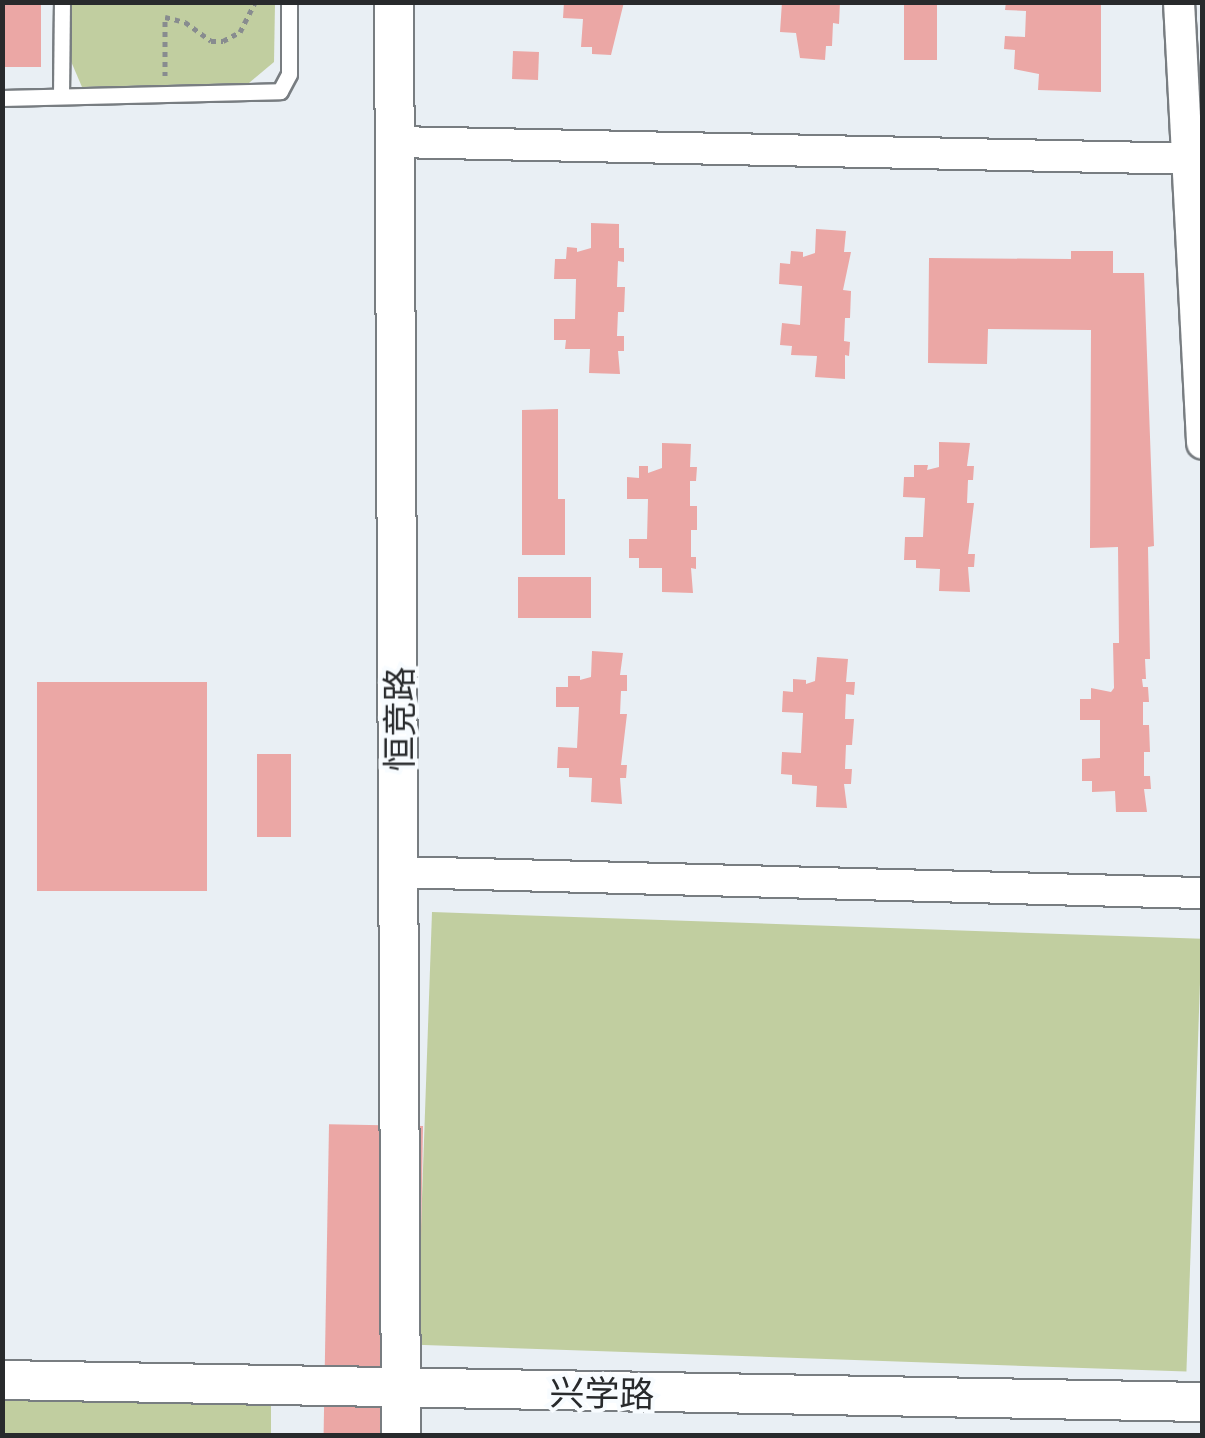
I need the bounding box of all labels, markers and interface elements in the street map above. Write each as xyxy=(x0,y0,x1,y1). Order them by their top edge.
street label: 恒竞路 xyxy=(376,667,418,771)
street label: 兴学路 xyxy=(549,1369,655,1413)

